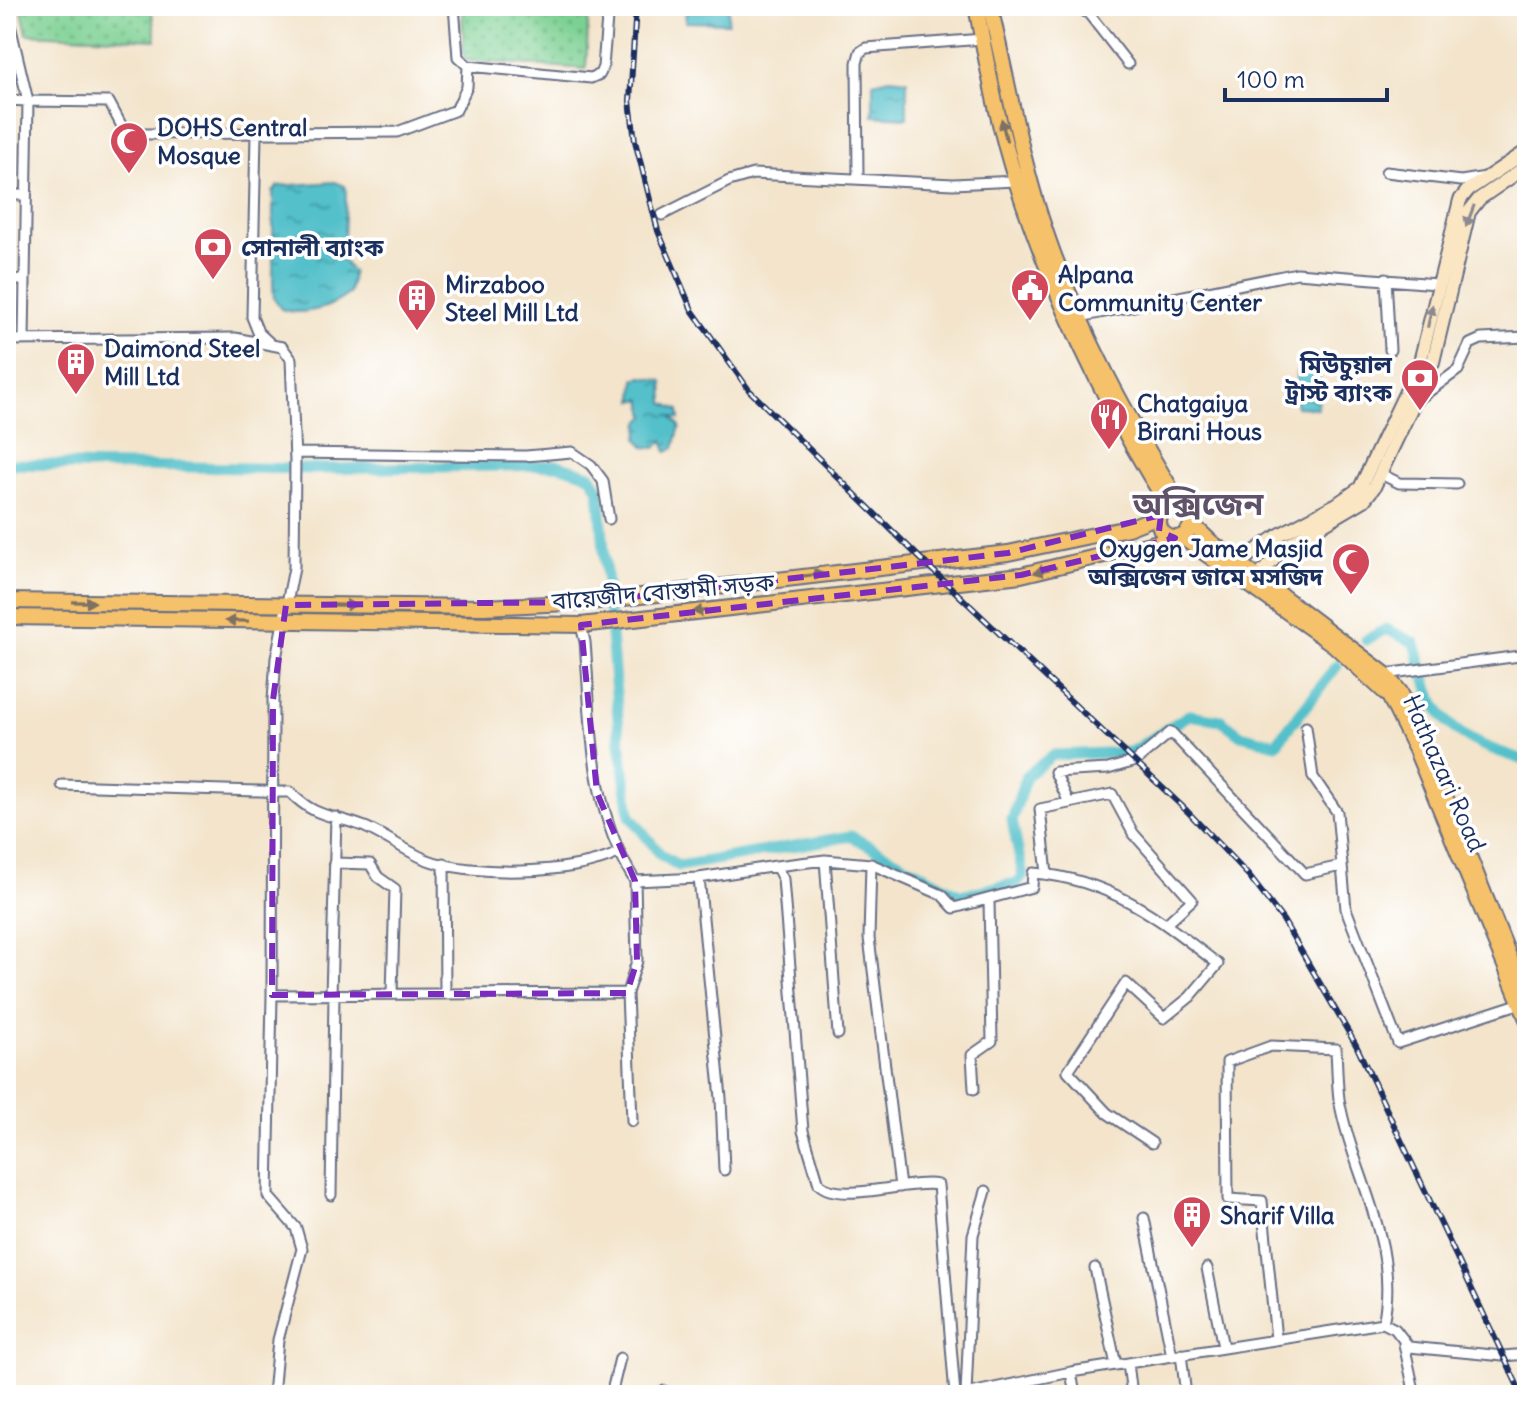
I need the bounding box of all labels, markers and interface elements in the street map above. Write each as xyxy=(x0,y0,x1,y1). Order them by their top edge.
scale bar xyxy=(1225,52,1387,102)
text: 100 m xyxy=(1237,64,1305,94)
place label: DOHS Central Mosque xyxy=(157,112,307,170)
one-way arrow xyxy=(997,117,1010,142)
mosque icon: DOHS Central Mosque xyxy=(108,120,150,175)
one-way arrow xyxy=(1463,204,1476,228)
bank icon: সোনালী ব্যাংক xyxy=(192,226,234,281)
place label: সোনালী ব্যাংক xyxy=(241,232,384,262)
place label: Alpana Community Center xyxy=(1058,259,1262,317)
public building icon: Alpana Community Center xyxy=(1009,267,1051,322)
place label: Mirzaboo Steel Mill Ltd xyxy=(445,269,579,327)
building icon: Mirzaboo Steel Mill Ltd xyxy=(396,277,438,332)
one-way arrow xyxy=(1424,303,1437,328)
place label: Daimond Steel Mill Ltd xyxy=(104,333,260,391)
building icon: Daimond Steel Mill Ltd xyxy=(55,341,97,396)
place label: মিউচুয়াল ট্রাস্ট ব্যাংক xyxy=(1284,349,1393,407)
bank icon: মিউচুয়াল ট্রাস্ট ব্যাংক xyxy=(1399,357,1441,412)
place label: Chatgaiya Birani Hous xyxy=(1137,388,1262,446)
restaurant icon: Chatgaiya Birani Hous xyxy=(1088,396,1130,451)
district label: অক্সিজেন xyxy=(1132,483,1264,524)
place label: Oxygen Jame Masjid অক্সিজেন জামে মসজিদ xyxy=(1087,533,1323,591)
mosque icon: Oxygen Jame Masjid অক্সিজেন জামে মসজিদ xyxy=(1330,541,1372,596)
one-way arrow xyxy=(1032,564,1057,576)
street label: বায়েজীদ বোস্তামী সড়ক xyxy=(550,566,776,616)
one-way arrow xyxy=(800,569,825,582)
one-way arrow xyxy=(72,596,97,609)
one-way arrow xyxy=(332,599,357,611)
one-way arrow xyxy=(691,605,716,618)
one-way arrow xyxy=(224,615,249,628)
street label: Hathazari Road xyxy=(1397,690,1493,856)
building icon: Sharif Villa xyxy=(1171,1194,1213,1249)
place label: Sharif Villa xyxy=(1220,1200,1335,1230)

